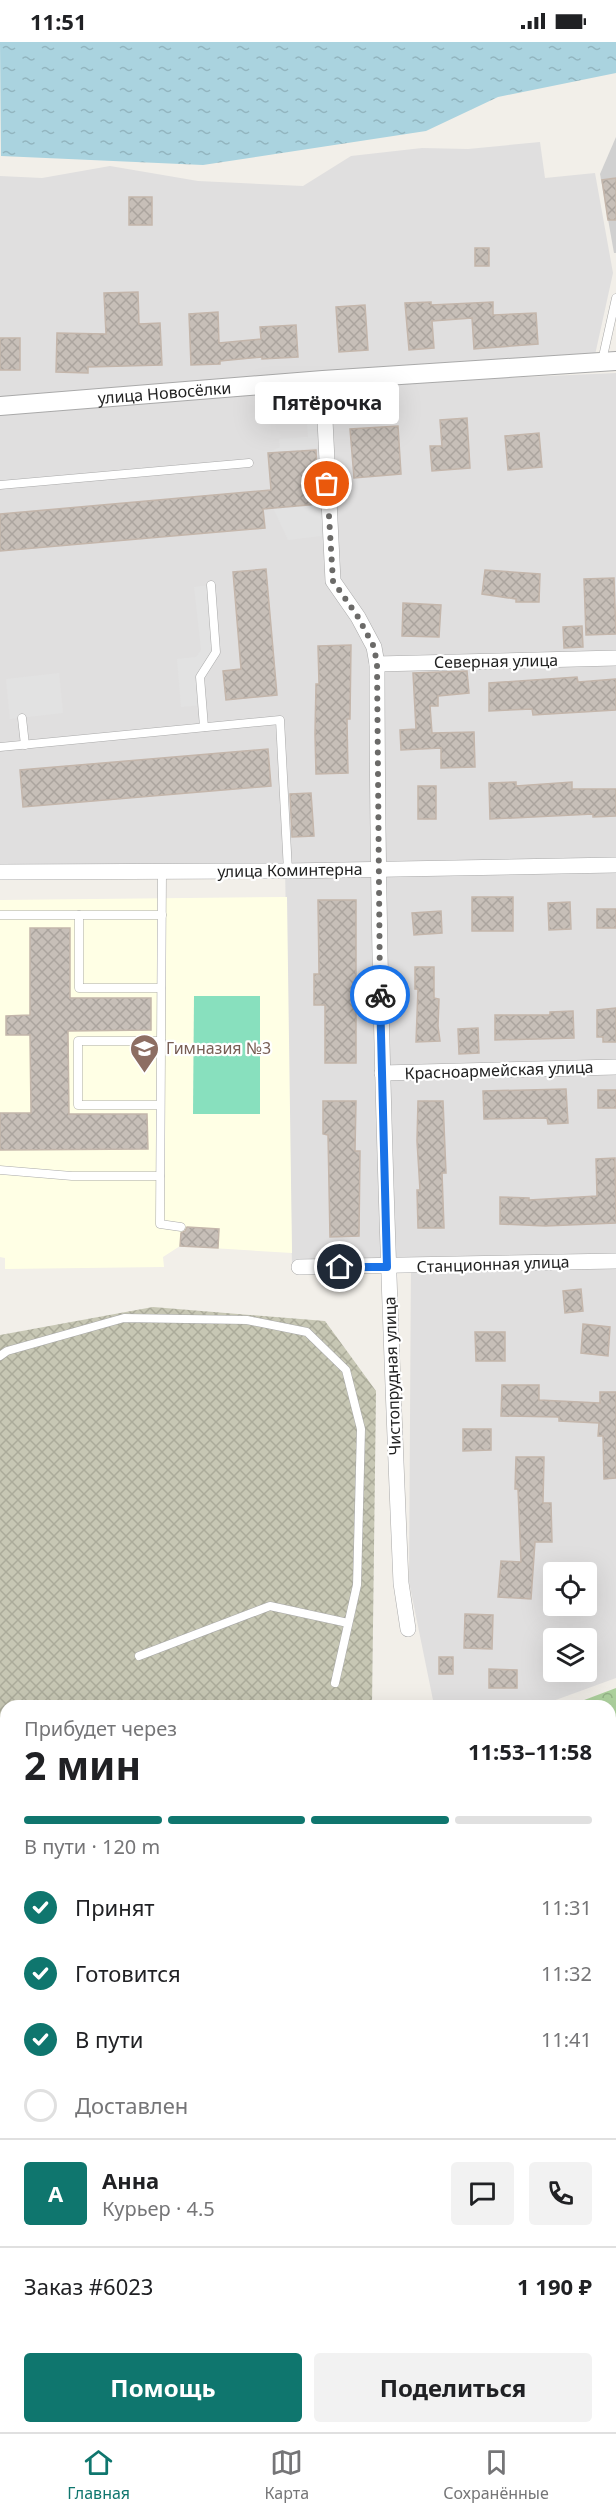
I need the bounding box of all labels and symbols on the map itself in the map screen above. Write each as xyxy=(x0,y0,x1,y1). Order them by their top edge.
street label: улица Новосёлки xyxy=(97,376,232,409)
callout: Пятёрочка xyxy=(255,382,399,424)
pin xyxy=(301,458,352,509)
street label: Северная улица xyxy=(434,649,558,673)
street label: улица Коминтерна xyxy=(217,858,363,882)
courier xyxy=(350,965,410,1025)
school or university icon: Гимназия №3 xyxy=(129,1032,161,1074)
place label: Гимназия №3 xyxy=(166,1037,271,1059)
street label: Красноармейская улица xyxy=(404,1056,594,1084)
pin xyxy=(314,1241,365,1292)
street label: Станционная улица xyxy=(416,1250,570,1278)
street label: Чистопрудная улица xyxy=(378,1296,406,1456)

